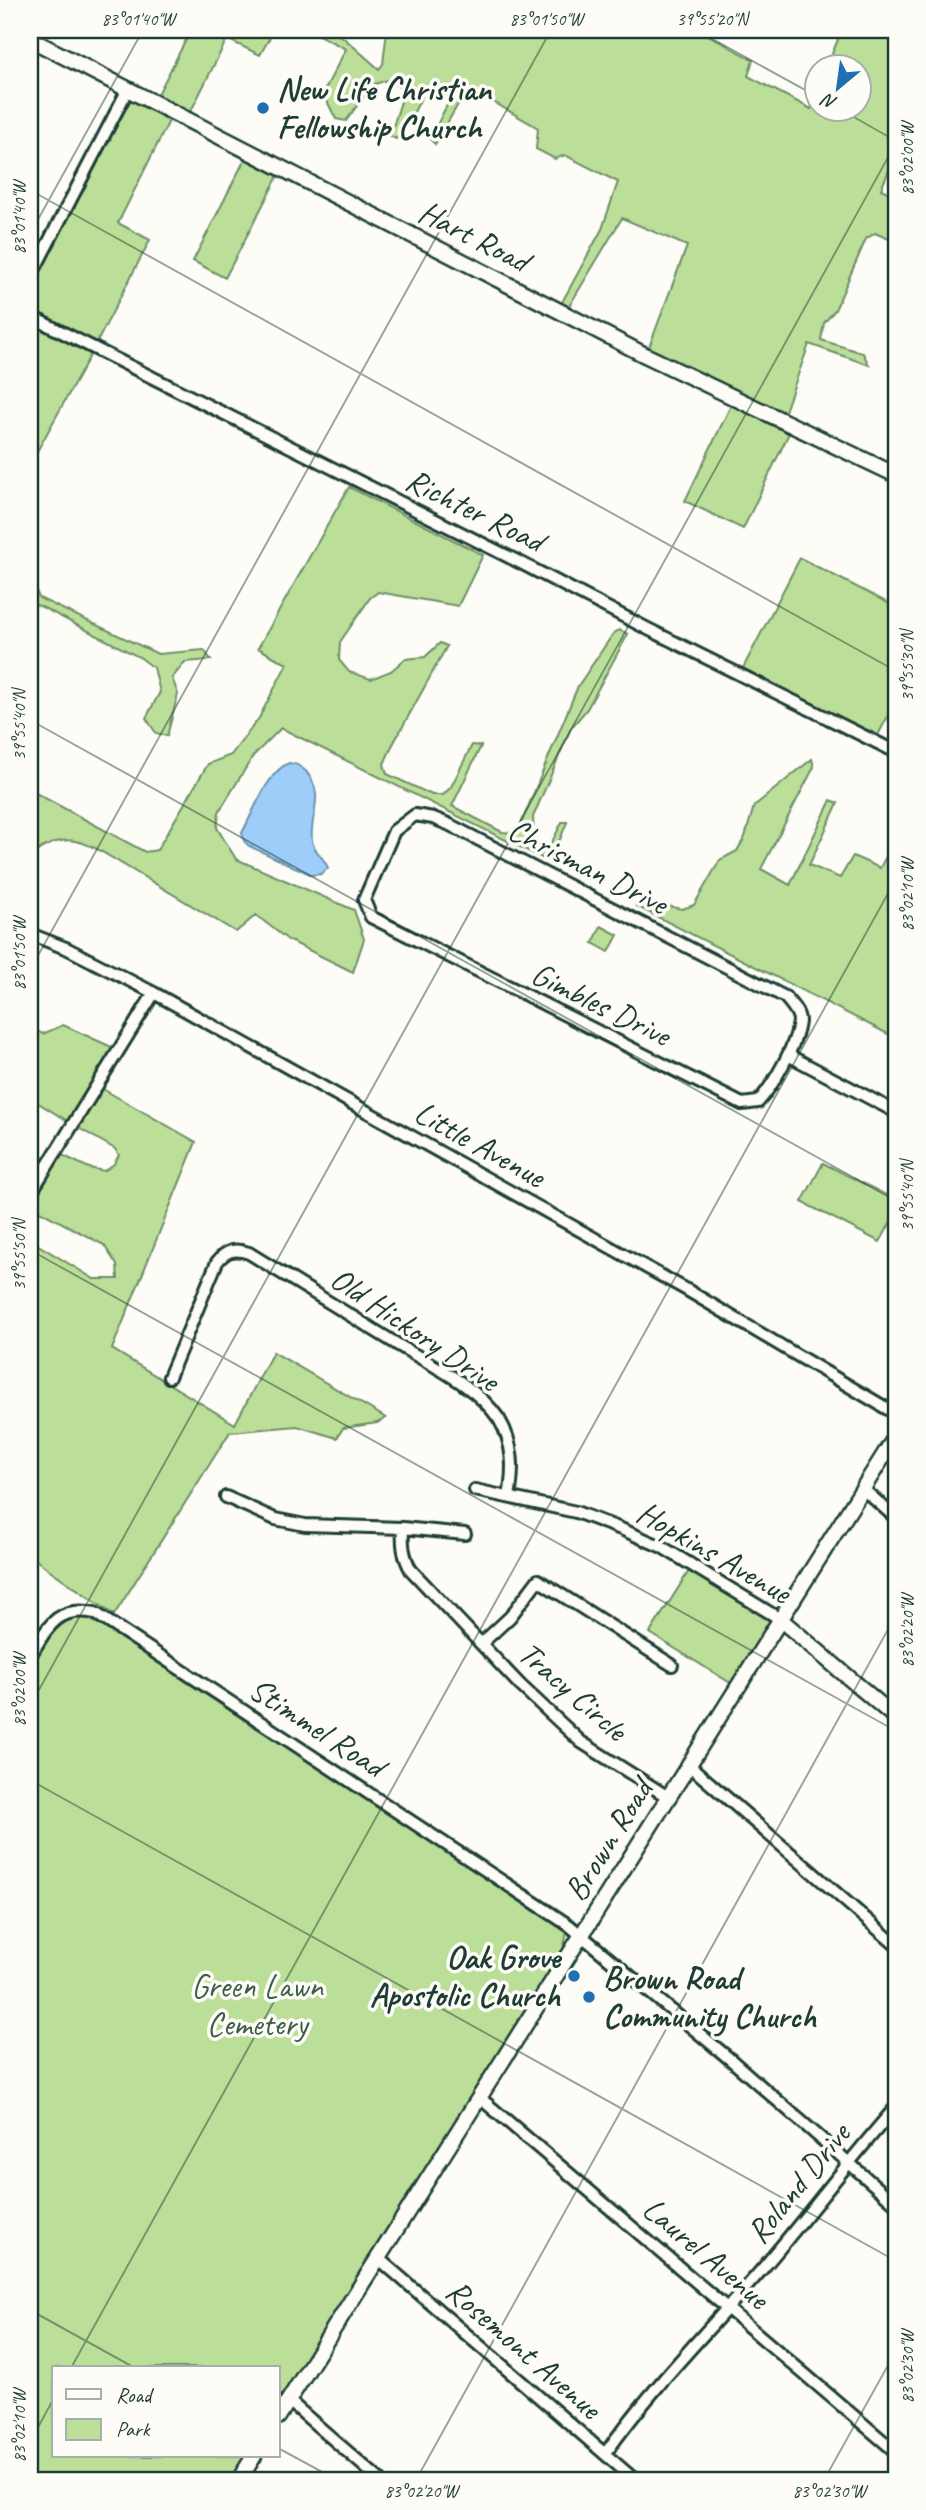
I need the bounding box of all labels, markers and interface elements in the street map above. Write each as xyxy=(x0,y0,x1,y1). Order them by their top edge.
text: 83°01'40"W xyxy=(101,8,178,30)
text: 83°01'50"W xyxy=(509,8,586,30)
text: 39°55'20"N xyxy=(677,8,751,30)
north arrow xyxy=(804,52,874,122)
place label: New Life Christian Fellowship Church xyxy=(277,68,492,148)
text: N xyxy=(816,87,841,115)
marker: New Life Christian Fellowship Church xyxy=(255,100,271,116)
text: 83°02'00"W xyxy=(896,119,918,196)
text: 83°01'40"W xyxy=(8,178,30,255)
street label: Hart Road xyxy=(412,190,541,284)
street label: Richter Road xyxy=(399,459,555,564)
text: 39°55'30"N xyxy=(896,627,918,701)
text: 39°55'40"N xyxy=(8,686,30,760)
street label: Chrisman Drive xyxy=(501,808,677,925)
text: 83°02'10"W xyxy=(896,855,918,932)
text: 83°01'50"W xyxy=(8,914,30,991)
street label: Gimbles Drive xyxy=(525,952,680,1057)
street label: Little Avenue xyxy=(407,1091,554,1198)
text: 39°55'40"N xyxy=(896,1157,918,1231)
text: 39°55'50"N xyxy=(8,1216,30,1290)
street label: Old Hickory Drive xyxy=(322,1257,509,1402)
street label: Hopkins Avenue xyxy=(629,1491,801,1614)
text: 83°02'20"W xyxy=(896,1591,918,1668)
street label: Tracy Circle xyxy=(510,1632,638,1751)
text: 83°02'00"W xyxy=(8,1650,30,1727)
street label: Stimmel Road xyxy=(241,1668,397,1789)
street label: Brown Road xyxy=(554,1767,664,1908)
place label: Oak Grove Apostolic Church xyxy=(370,1936,563,2016)
place label: Brown Road Community Church xyxy=(603,1957,817,2037)
park label: Green Lawn Cemetery xyxy=(191,1965,324,2045)
marker: Oak Grove Apostolic Church xyxy=(566,1968,582,1984)
marker: Brown Road Community Church xyxy=(581,1989,597,2005)
street label: Roland Drive xyxy=(737,2113,861,2252)
street label: Laurel Avenue xyxy=(634,2188,780,2320)
street label: Rosemont Avenue xyxy=(438,2270,612,2430)
text: 83°02'30"W xyxy=(896,2327,918,2404)
legend xyxy=(52,2366,280,2458)
text: Road xyxy=(116,2382,155,2408)
text: 83°02'10"W xyxy=(8,2386,30,2463)
text: Park xyxy=(116,2416,151,2442)
text: 83°02'20"W xyxy=(384,2480,461,2502)
text: 83°02'30"W xyxy=(792,2480,869,2502)

